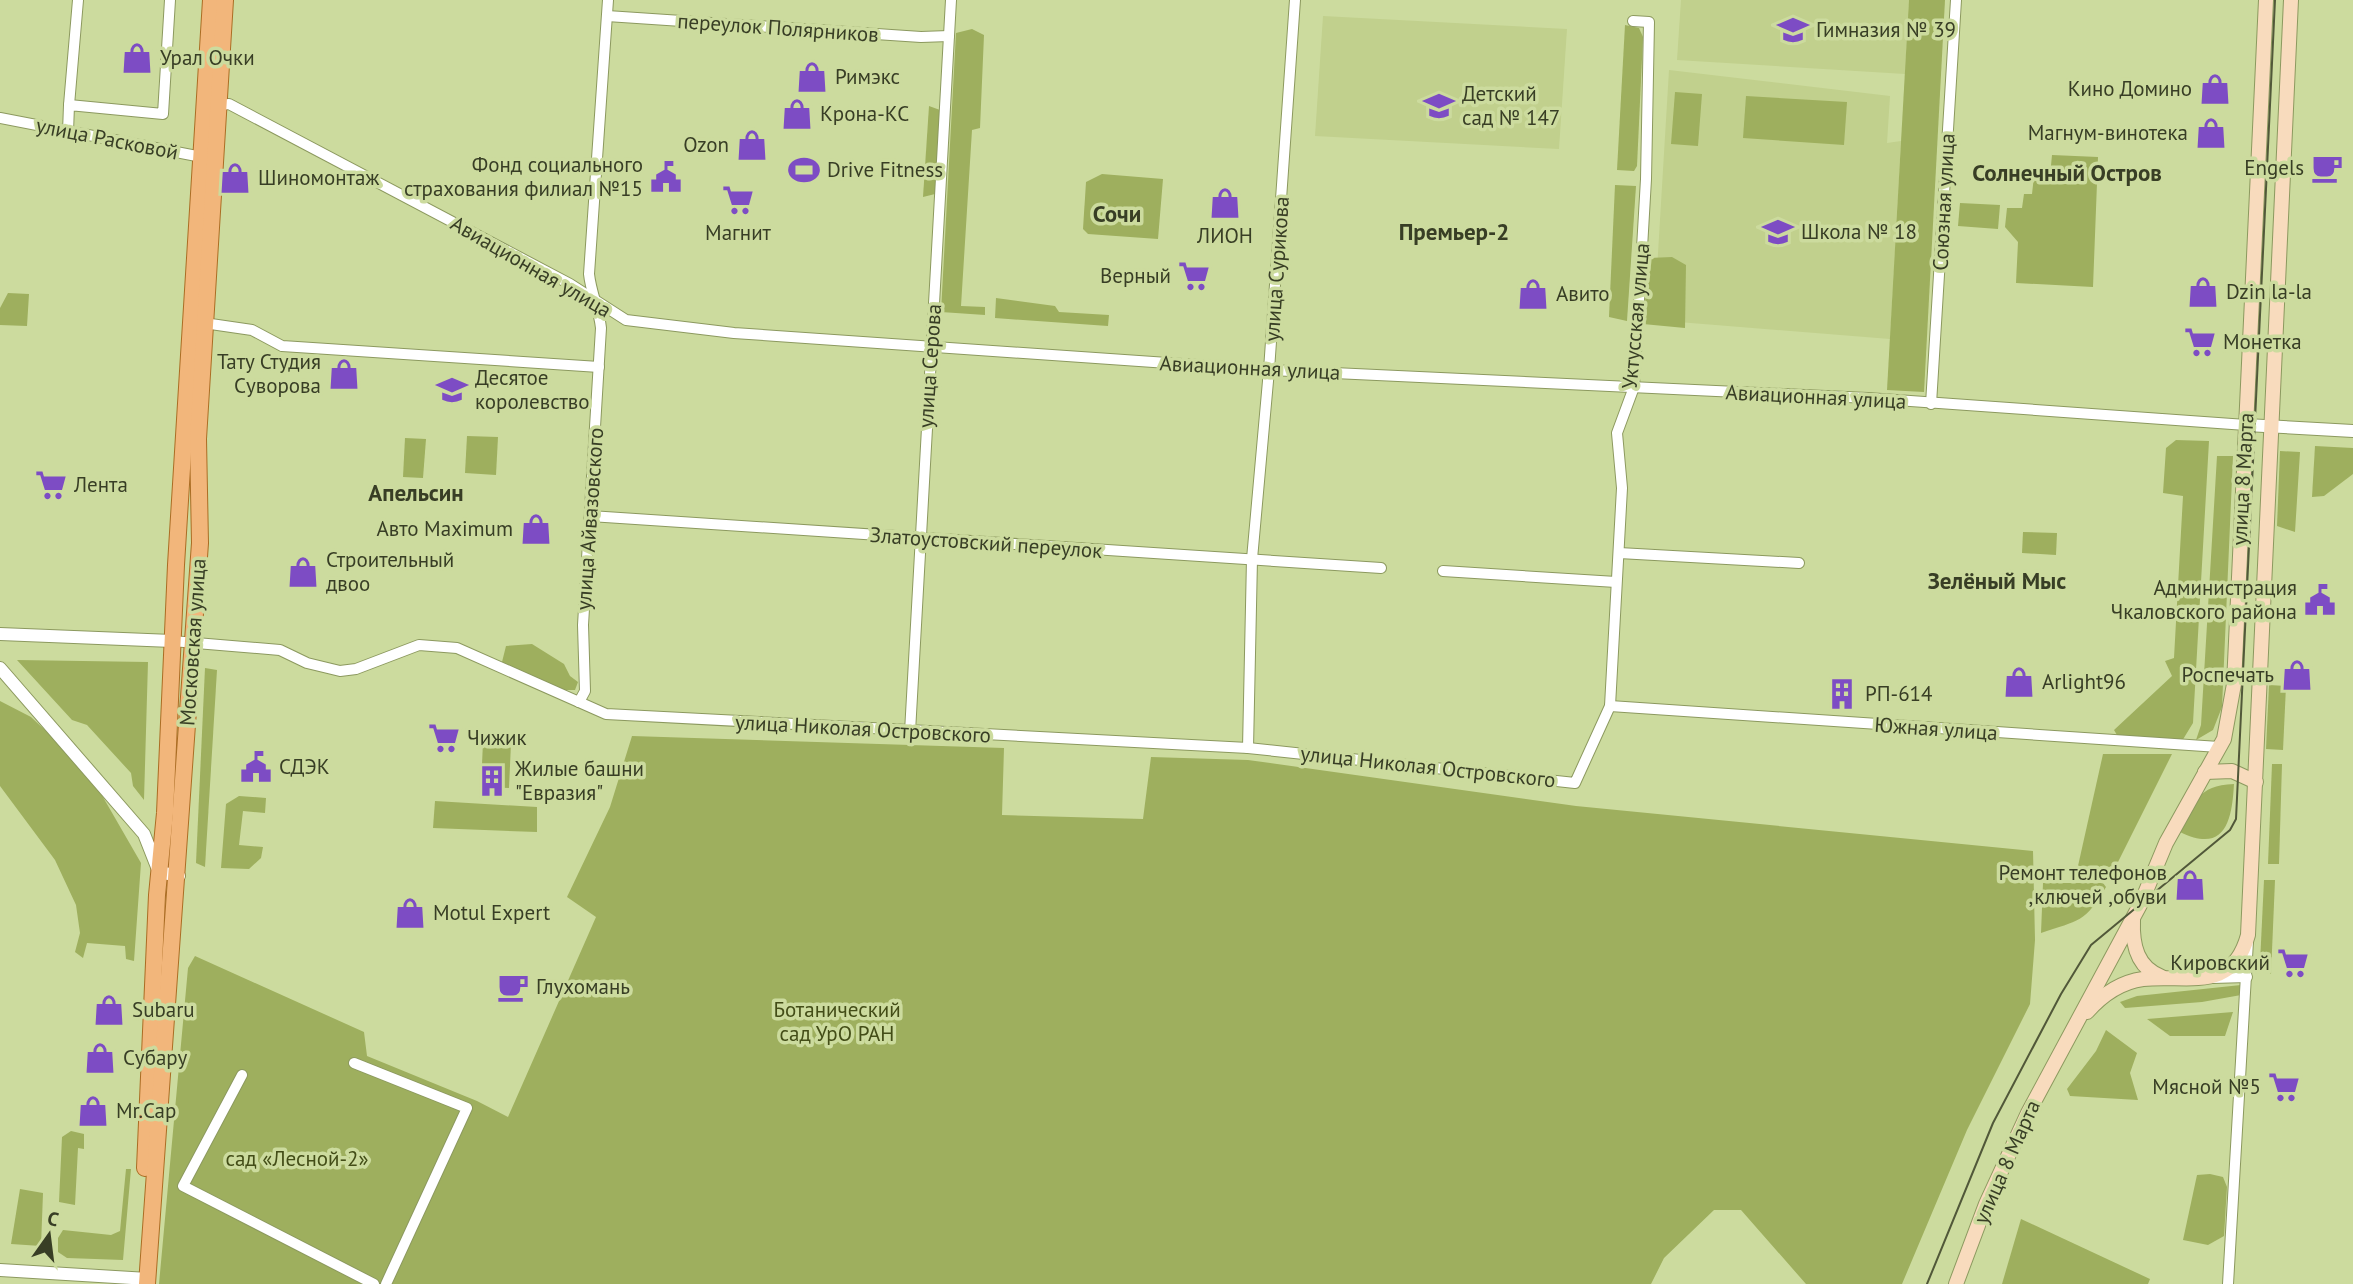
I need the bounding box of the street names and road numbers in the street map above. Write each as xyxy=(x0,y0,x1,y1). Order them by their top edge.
street label: переулок Полярников xyxy=(676,7,880,48)
street label: улица Расковой xyxy=(34,111,180,166)
street label: Союзная улица xyxy=(1926,133,1961,271)
street label: улица Сурикова xyxy=(1258,195,1295,342)
street label: Авиационная улица xyxy=(446,210,616,324)
street label: Уктусская улица xyxy=(1616,242,1655,390)
street label: улица Серова xyxy=(912,303,947,429)
street label: Авиационная улица xyxy=(1159,349,1341,386)
street label: Авиационная улица xyxy=(1725,378,1907,415)
street label: улица 8 Марта xyxy=(2226,412,2259,546)
street label: улица Айвазовского xyxy=(570,427,609,611)
street label: Златоустовский переулок xyxy=(869,521,1103,564)
street label: Московская улица xyxy=(173,557,212,727)
street label: улица Николая Островского xyxy=(734,708,992,749)
street label: Южная улица xyxy=(1874,711,1999,746)
street label: улица Николая Островского xyxy=(1299,740,1557,793)
street label: улица 8 Марта xyxy=(1967,1096,2046,1228)

